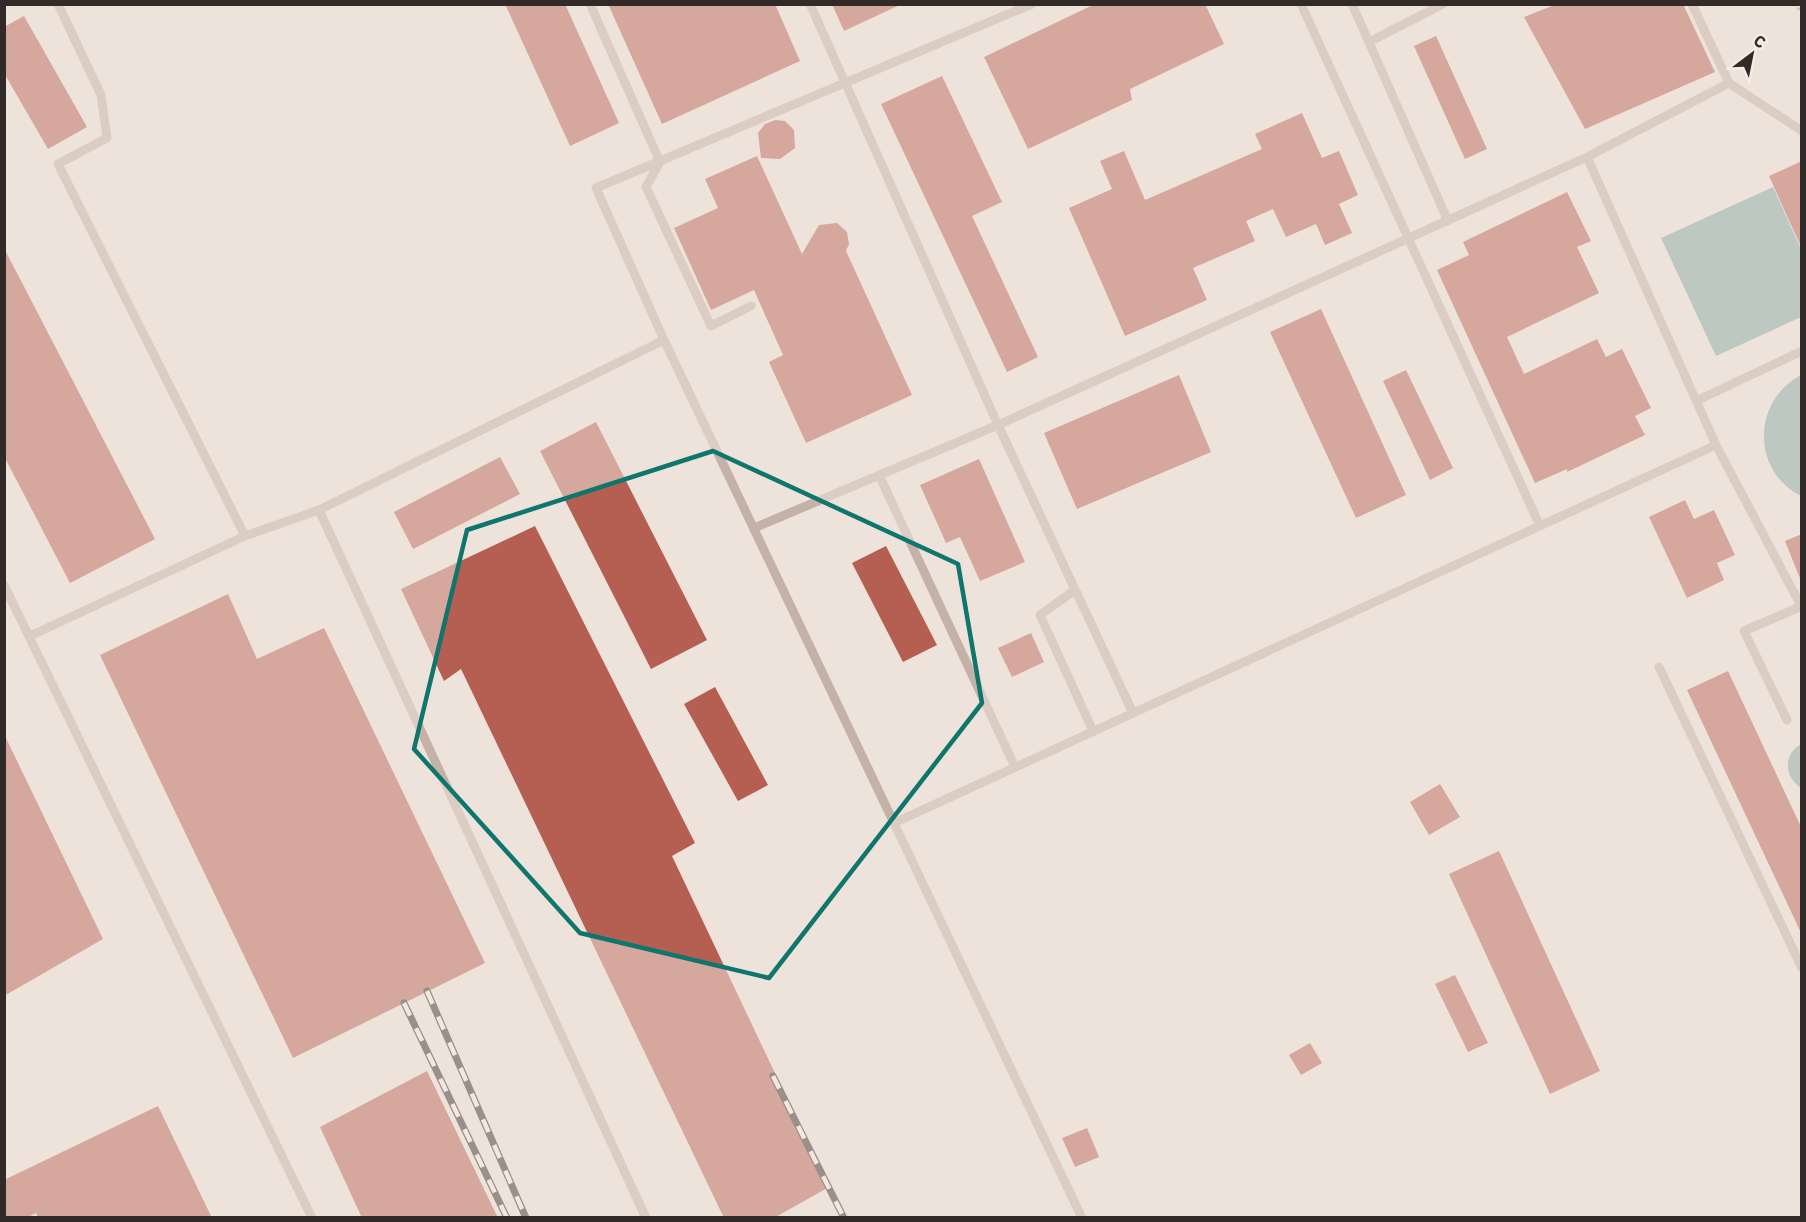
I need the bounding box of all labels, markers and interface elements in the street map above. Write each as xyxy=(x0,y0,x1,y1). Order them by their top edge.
north arrow xyxy=(1722,24,1782,84)
text: С xyxy=(1750,30,1770,53)

